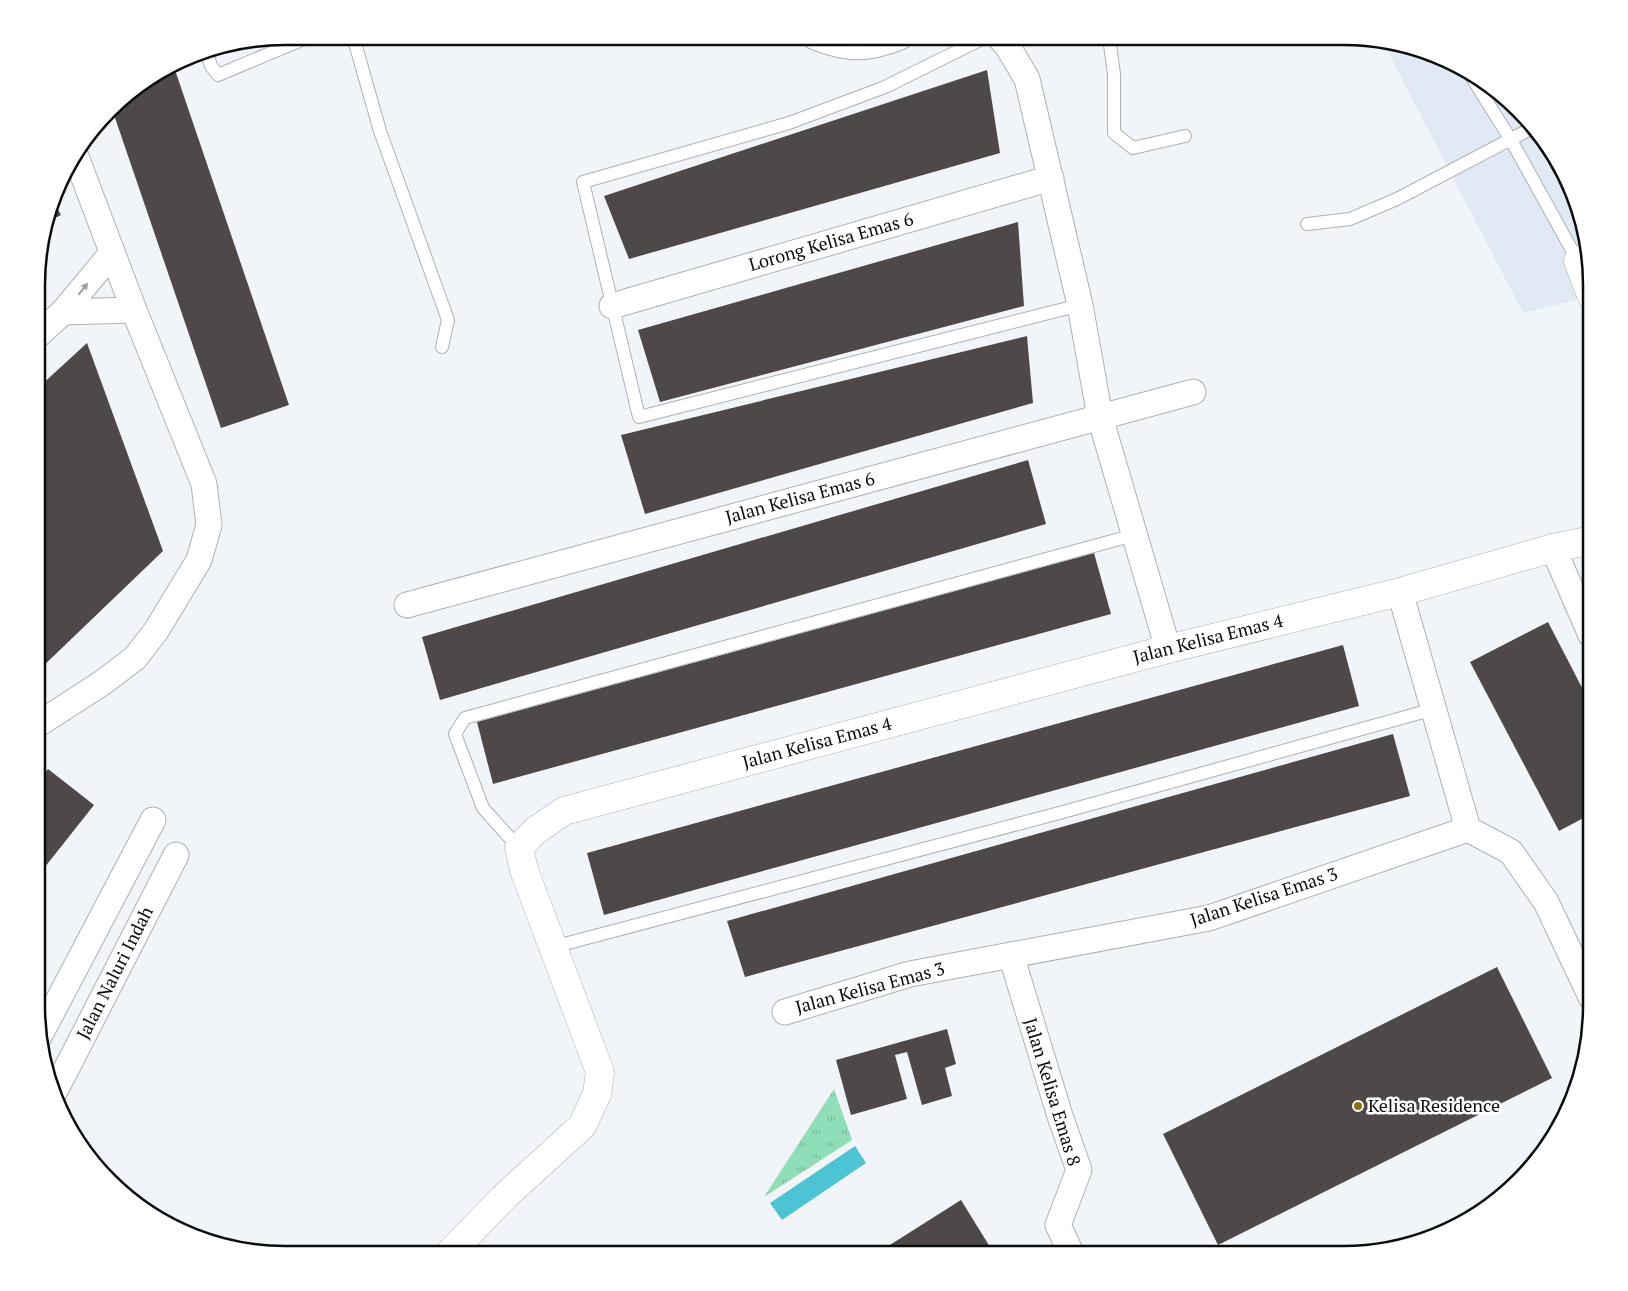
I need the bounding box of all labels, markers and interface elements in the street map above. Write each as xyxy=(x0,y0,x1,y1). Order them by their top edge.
street label: Lorong Kelisa Emas 6 xyxy=(746,206,916,276)
one-way arrow xyxy=(77,282,88,295)
street label: Jalan Kelisa Emas 6 xyxy=(722,465,877,528)
street label: Jalan Kelisa Emas 4 xyxy=(1130,608,1286,668)
street label: Jalan Kelisa Emas 4 xyxy=(739,710,894,773)
street label: Jalan Kelisa Emas 3 xyxy=(1187,861,1340,931)
street label: Jalan Naluri Indah xyxy=(70,902,158,1043)
street label: Jalan Kelisa Emas 3 xyxy=(792,956,947,1018)
street label: Jalan Kelisa Emas 8 xyxy=(1019,1015,1087,1169)
place label: Kelisa Residence xyxy=(1368,1093,1500,1117)
marker: Kelisa Residence xyxy=(1352,1100,1364,1112)

